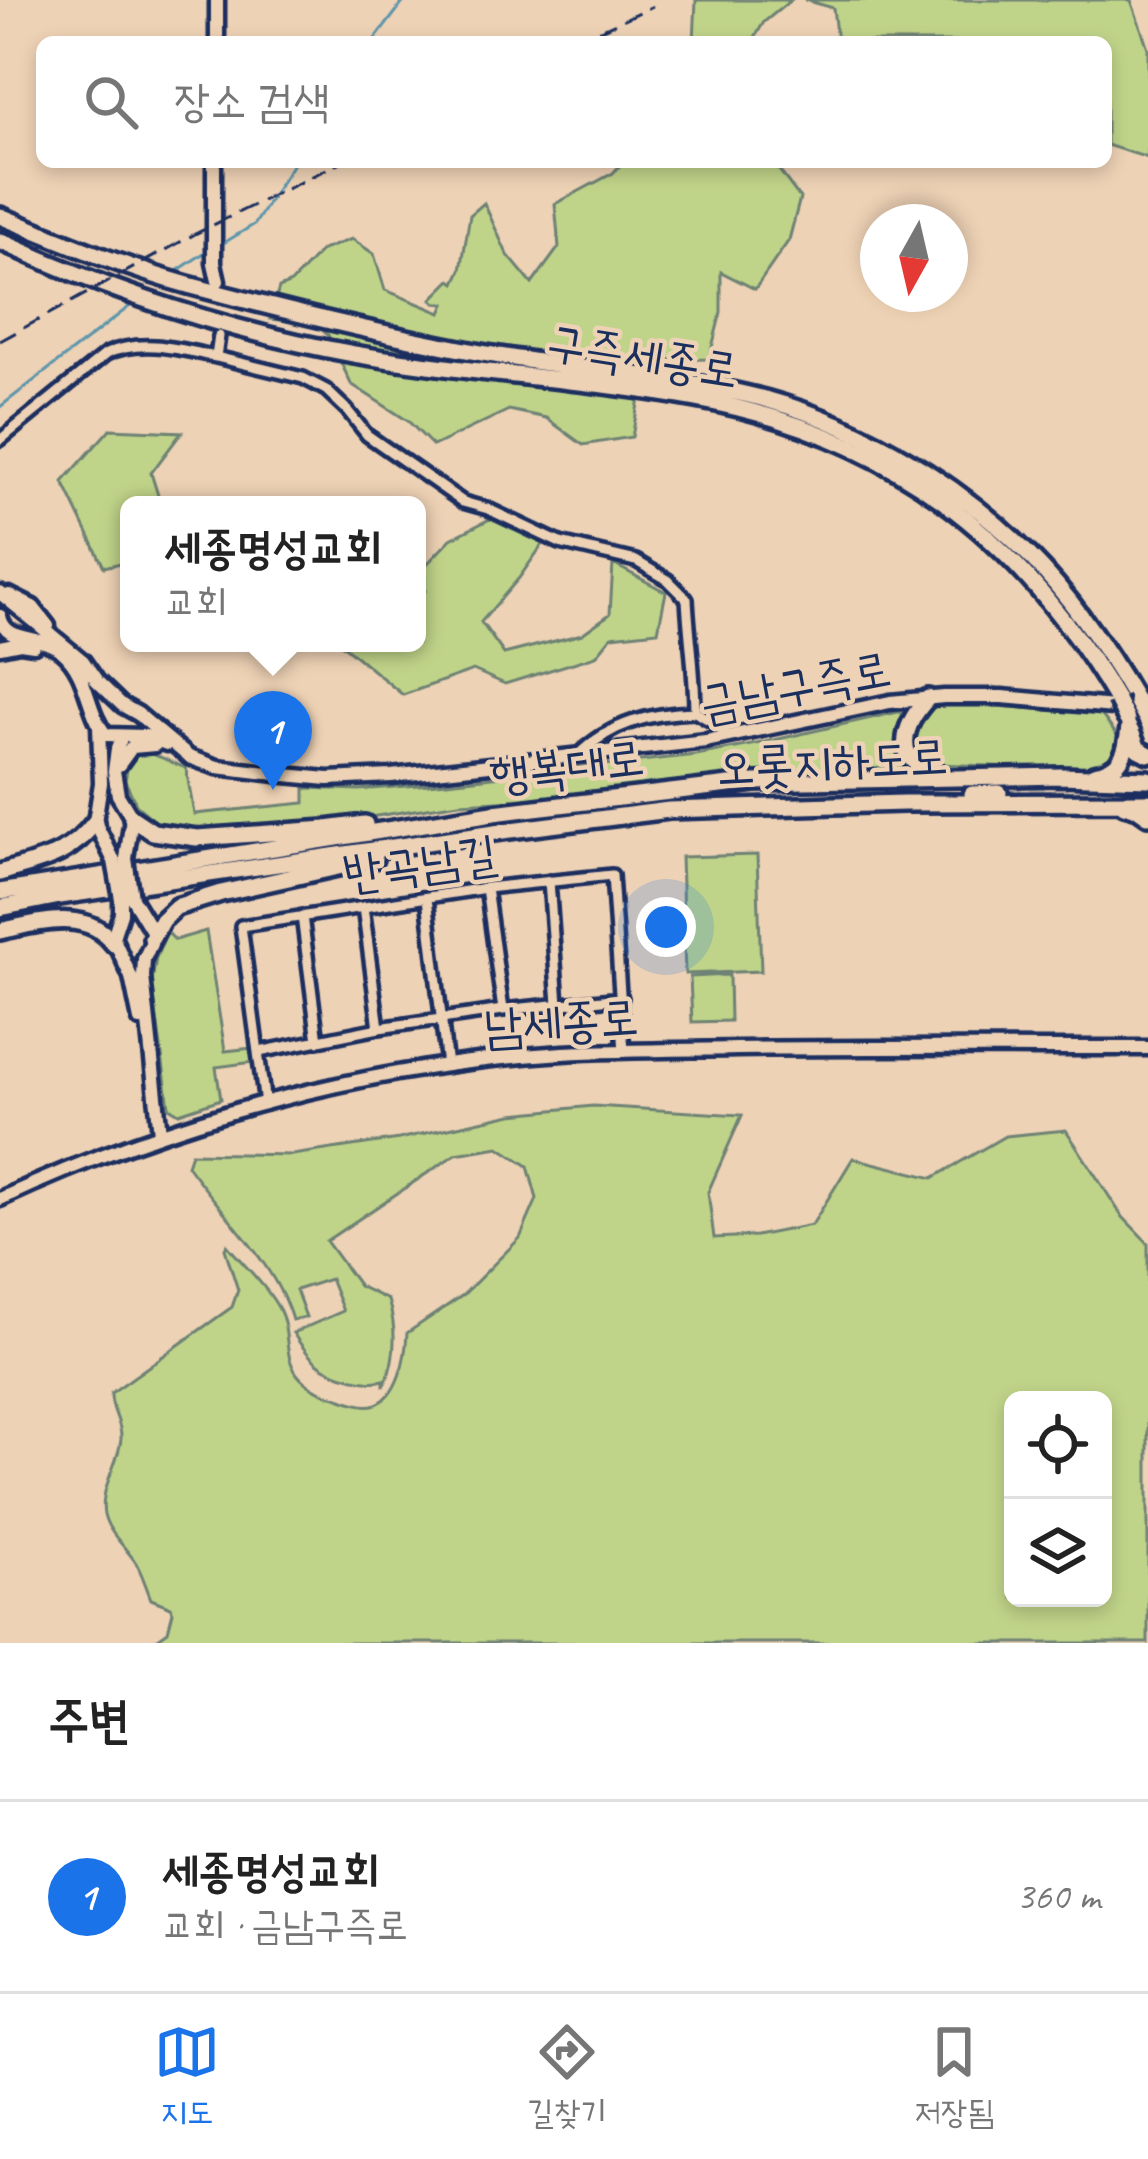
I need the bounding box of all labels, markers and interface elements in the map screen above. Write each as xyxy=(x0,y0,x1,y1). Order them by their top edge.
search box xyxy=(36,36,1112,168)
icon: search xyxy=(78,69,144,135)
text: 장소 검색 xyxy=(174,73,330,130)
north arrow xyxy=(860,204,968,312)
street label: 구즉세종로 xyxy=(543,311,743,401)
popup xyxy=(120,496,426,652)
text: 세종명성교회 xyxy=(164,520,382,577)
text: 교회 xyxy=(164,578,227,627)
street label: 금남구즉로 xyxy=(694,638,896,734)
pin: 1 xyxy=(234,691,312,790)
street label: 오롯지하도로 xyxy=(715,726,949,798)
street label: 행복대로 xyxy=(487,727,647,805)
street label: 반곡남길 xyxy=(339,823,501,903)
your location xyxy=(636,897,696,957)
street label: 남세종로 xyxy=(482,987,640,1057)
map controls xyxy=(1004,1391,1112,1607)
button: locate xyxy=(1004,1391,1112,1499)
button: layers xyxy=(1004,1499,1112,1607)
text: 주변 xyxy=(48,1688,130,1752)
text: 세종명성교회 xyxy=(162,1843,379,1900)
text: 1 xyxy=(78,1872,96,1921)
text: 360 m xyxy=(1016,1872,1100,1921)
text: 교회 · 금남구즉로 xyxy=(162,1901,408,1950)
tab: 지도 xyxy=(154,2019,220,2134)
tab: 길찾기 xyxy=(527,2019,607,2134)
tab: 저장됨 xyxy=(915,2019,994,2134)

